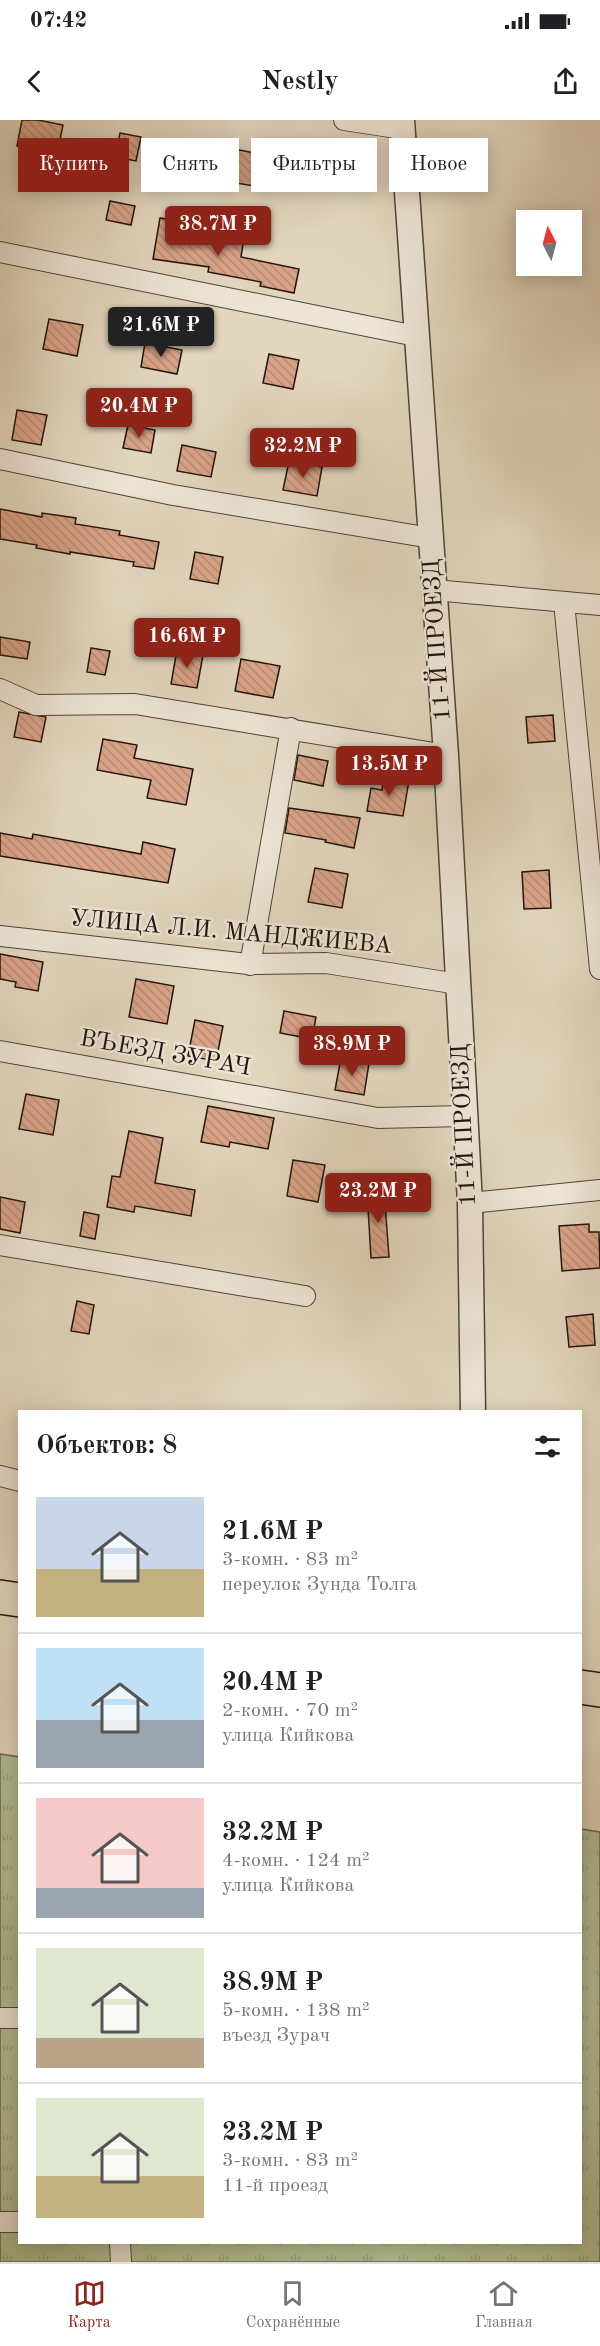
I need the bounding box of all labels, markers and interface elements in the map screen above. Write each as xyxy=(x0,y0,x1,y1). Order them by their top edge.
text: 07:42 xyxy=(30,10,87,32)
icon: back xyxy=(18,65,51,98)
icon: share xyxy=(549,65,582,98)
text: Nestly xyxy=(261,68,339,95)
chip: Купить xyxy=(18,138,129,192)
chip: Снять xyxy=(141,138,239,192)
chip: Фильтры xyxy=(251,138,377,192)
chip: Новое xyxy=(389,138,488,192)
pin: 38.7M ₽ xyxy=(163,206,273,257)
north arrow xyxy=(516,210,582,276)
map controls xyxy=(516,210,582,276)
text: 38.7M ₽ xyxy=(179,215,257,235)
pin: 21.6M ₽ xyxy=(106,307,216,358)
text: 21.6M ₽ xyxy=(122,316,200,336)
pin: 20.4M ₽ xyxy=(84,388,194,439)
text: 20.4M ₽ xyxy=(100,397,178,417)
pin: 32.2M ₽ xyxy=(248,428,358,479)
text: 32.2M ₽ xyxy=(264,437,342,457)
street label: 11-Й ПРОЕЗД xyxy=(415,558,456,722)
pin: 16.6M ₽ xyxy=(132,618,242,669)
text: 16.6M ₽ xyxy=(148,627,226,647)
pin: 13.5M ₽ xyxy=(334,746,444,797)
text: 13.5M ₽ xyxy=(350,755,428,775)
street label: УЛИЦА Л.И. МАНДЖИЕВА xyxy=(69,907,393,959)
pin: 38.9M ₽ xyxy=(297,1026,407,1077)
street label: ВЪЕЗД ЗУРАЧ xyxy=(78,1027,252,1081)
text: 38.9M ₽ xyxy=(313,1035,391,1055)
street label: 11-Й ПРОЕЗД xyxy=(444,1043,481,1207)
pin: 23.2M ₽ xyxy=(323,1173,433,1224)
text: 23.2M ₽ xyxy=(339,1182,417,1202)
icon: filters xyxy=(531,1430,564,1463)
text: Объектов: 8 xyxy=(36,1433,177,1459)
text: 21.6M ₽ xyxy=(222,1519,323,1545)
icon: home xyxy=(84,1521,156,1593)
text: 3-комн. · 83 m² xyxy=(222,1550,358,1570)
text: переулок Зунда Толга xyxy=(222,1575,417,1595)
text: 20.4M ₽ xyxy=(222,1670,323,1696)
icon: home xyxy=(84,1672,156,1744)
text: 2-комн. · 70 m² xyxy=(222,1701,358,1721)
text: улица Кийкова xyxy=(222,1726,354,1746)
text: 32.2M ₽ xyxy=(222,1820,323,1846)
icon: home xyxy=(84,1822,156,1894)
text: 4-комн. · 124 m² xyxy=(222,1851,370,1871)
text: улица Кийкова xyxy=(222,1876,354,1896)
text: 38.9M ₽ xyxy=(222,1970,323,1996)
icon: home xyxy=(84,1972,156,2044)
text: 5-комн. · 138 m² xyxy=(222,2001,370,2021)
text: въезд Зурач xyxy=(222,2026,330,2046)
text: 23.2M ₽ xyxy=(222,2120,323,2146)
icon: home xyxy=(84,2122,156,2194)
text: 3-комн. · 83 m² xyxy=(222,2151,358,2171)
text: 11-й проезд xyxy=(222,2176,328,2196)
tab: Карта xyxy=(67,2277,111,2333)
tab: Сохранённые xyxy=(246,2277,340,2333)
tab: Главная xyxy=(475,2277,533,2333)

